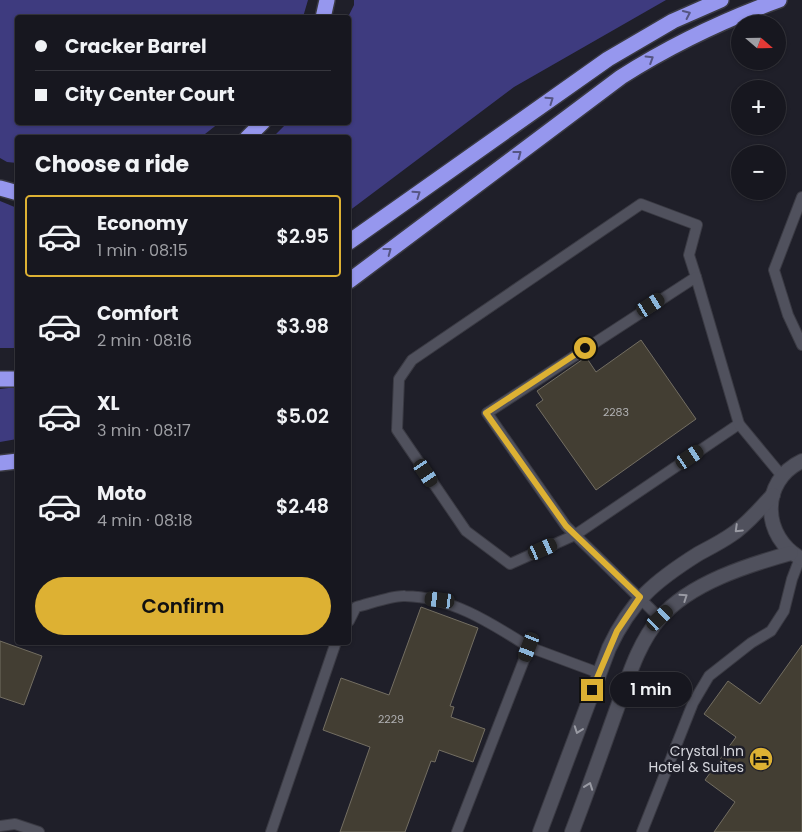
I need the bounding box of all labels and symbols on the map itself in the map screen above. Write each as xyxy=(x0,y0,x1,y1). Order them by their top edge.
one-way arrow xyxy=(682,10,691,21)
north arrow xyxy=(731,15,786,70)
one-way arrow xyxy=(644,56,653,66)
one-way arrow xyxy=(544,97,554,106)
one-way arrow xyxy=(512,151,522,160)
one-way arrow xyxy=(411,191,421,200)
one-way arrow xyxy=(382,249,391,257)
car xyxy=(634,291,667,319)
route start xyxy=(574,337,596,359)
house number: 2283 xyxy=(603,404,629,420)
car xyxy=(673,442,706,472)
car xyxy=(411,456,440,490)
one-way arrow xyxy=(735,523,744,532)
car xyxy=(526,536,559,562)
car xyxy=(424,591,455,609)
one-way arrow xyxy=(679,594,688,604)
car xyxy=(643,602,676,634)
car xyxy=(516,630,541,664)
callout: 1 min xyxy=(610,672,692,708)
route end xyxy=(581,679,603,701)
house number: 2229 xyxy=(378,711,404,727)
one-way arrow xyxy=(574,725,584,734)
place label: Crystal Inn Hotel & Suites xyxy=(649,741,744,777)
hotel icon: Crystal Inn Hotel & Suites xyxy=(748,746,774,772)
one-way arrow xyxy=(583,782,593,791)

